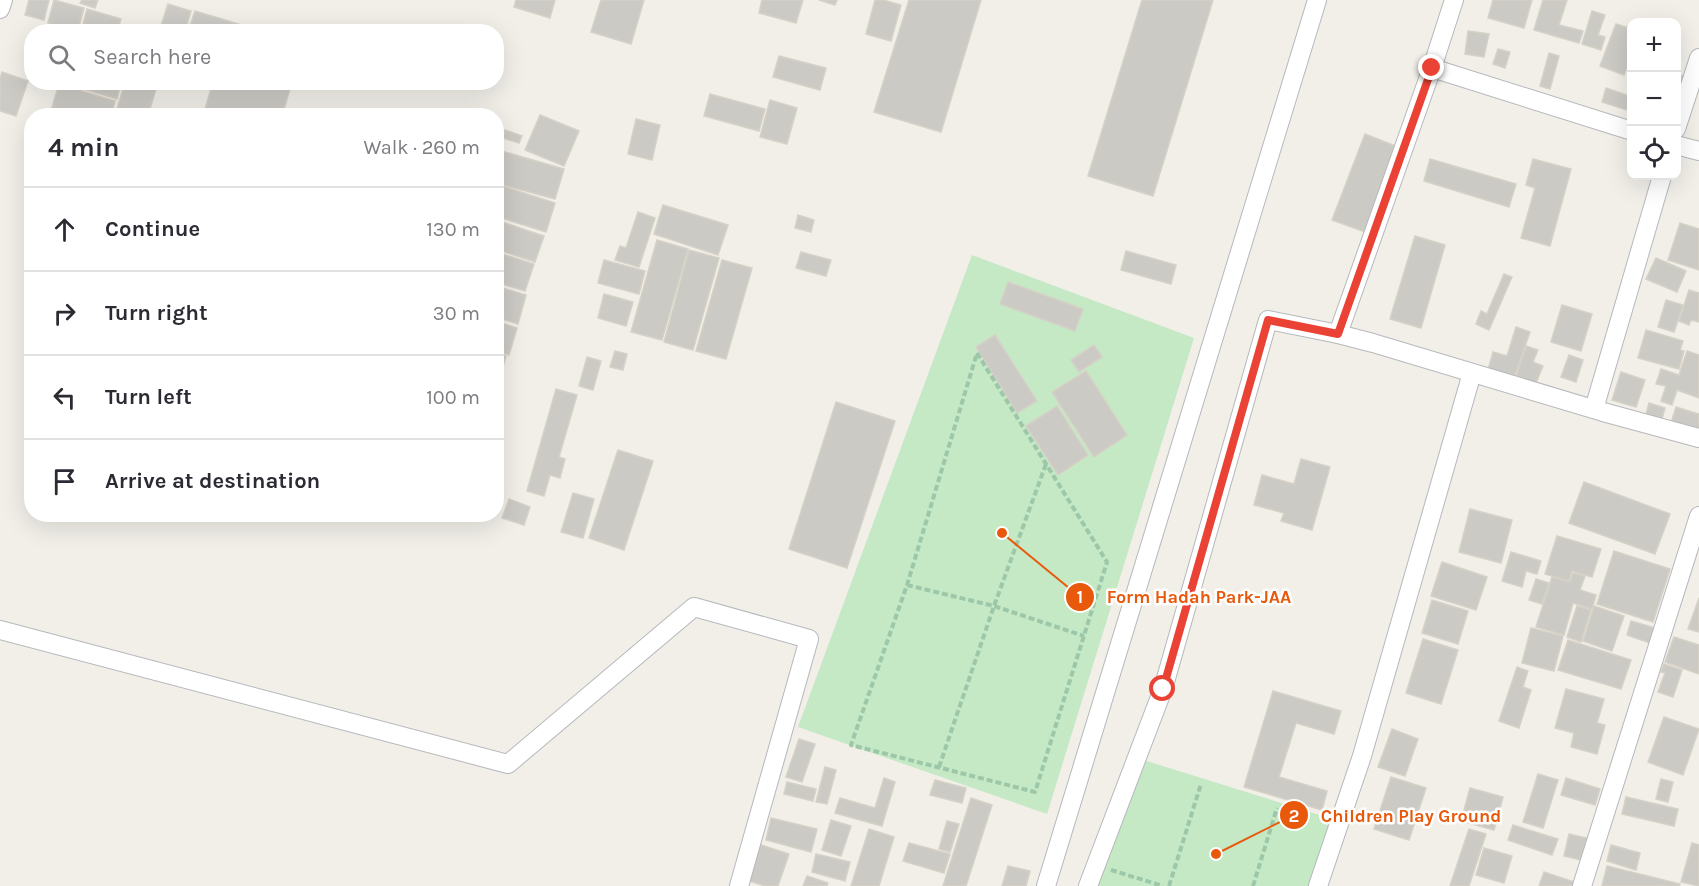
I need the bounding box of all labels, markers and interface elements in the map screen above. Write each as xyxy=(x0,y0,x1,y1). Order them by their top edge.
map controls xyxy=(1627,18,1681,180)
button: + xyxy=(1627,18,1681,72)
search box xyxy=(24,24,504,90)
icon: search xyxy=(45,41,78,74)
text: Search here xyxy=(93,44,211,70)
route end xyxy=(1418,54,1444,80)
button: − xyxy=(1627,72,1681,126)
button: locate xyxy=(1627,126,1681,180)
text: 4 min xyxy=(48,132,119,163)
text: Walk · 260 m xyxy=(363,136,480,159)
icon: ahead xyxy=(48,213,81,246)
text: Continue xyxy=(105,216,200,242)
text: 130 m xyxy=(426,218,480,241)
icon: right xyxy=(48,297,81,330)
text: Turn right xyxy=(105,300,208,326)
text: 30 m xyxy=(433,302,480,325)
icon: left xyxy=(48,381,81,414)
text: Turn left xyxy=(105,384,192,410)
text: 100 m xyxy=(426,386,480,409)
icon: arrive xyxy=(48,465,81,498)
text: Arrive at destination xyxy=(105,468,320,494)
callout: Form Hadah Park-JAA xyxy=(1065,579,1303,615)
text: 1 xyxy=(1077,586,1083,608)
text: Form Hadah Park-JAA xyxy=(1107,586,1291,608)
route start xyxy=(1149,675,1175,701)
callout: Children Play Ground xyxy=(1279,797,1513,833)
text: 2 xyxy=(1289,805,1299,827)
text: Children Play Ground xyxy=(1321,805,1501,827)

